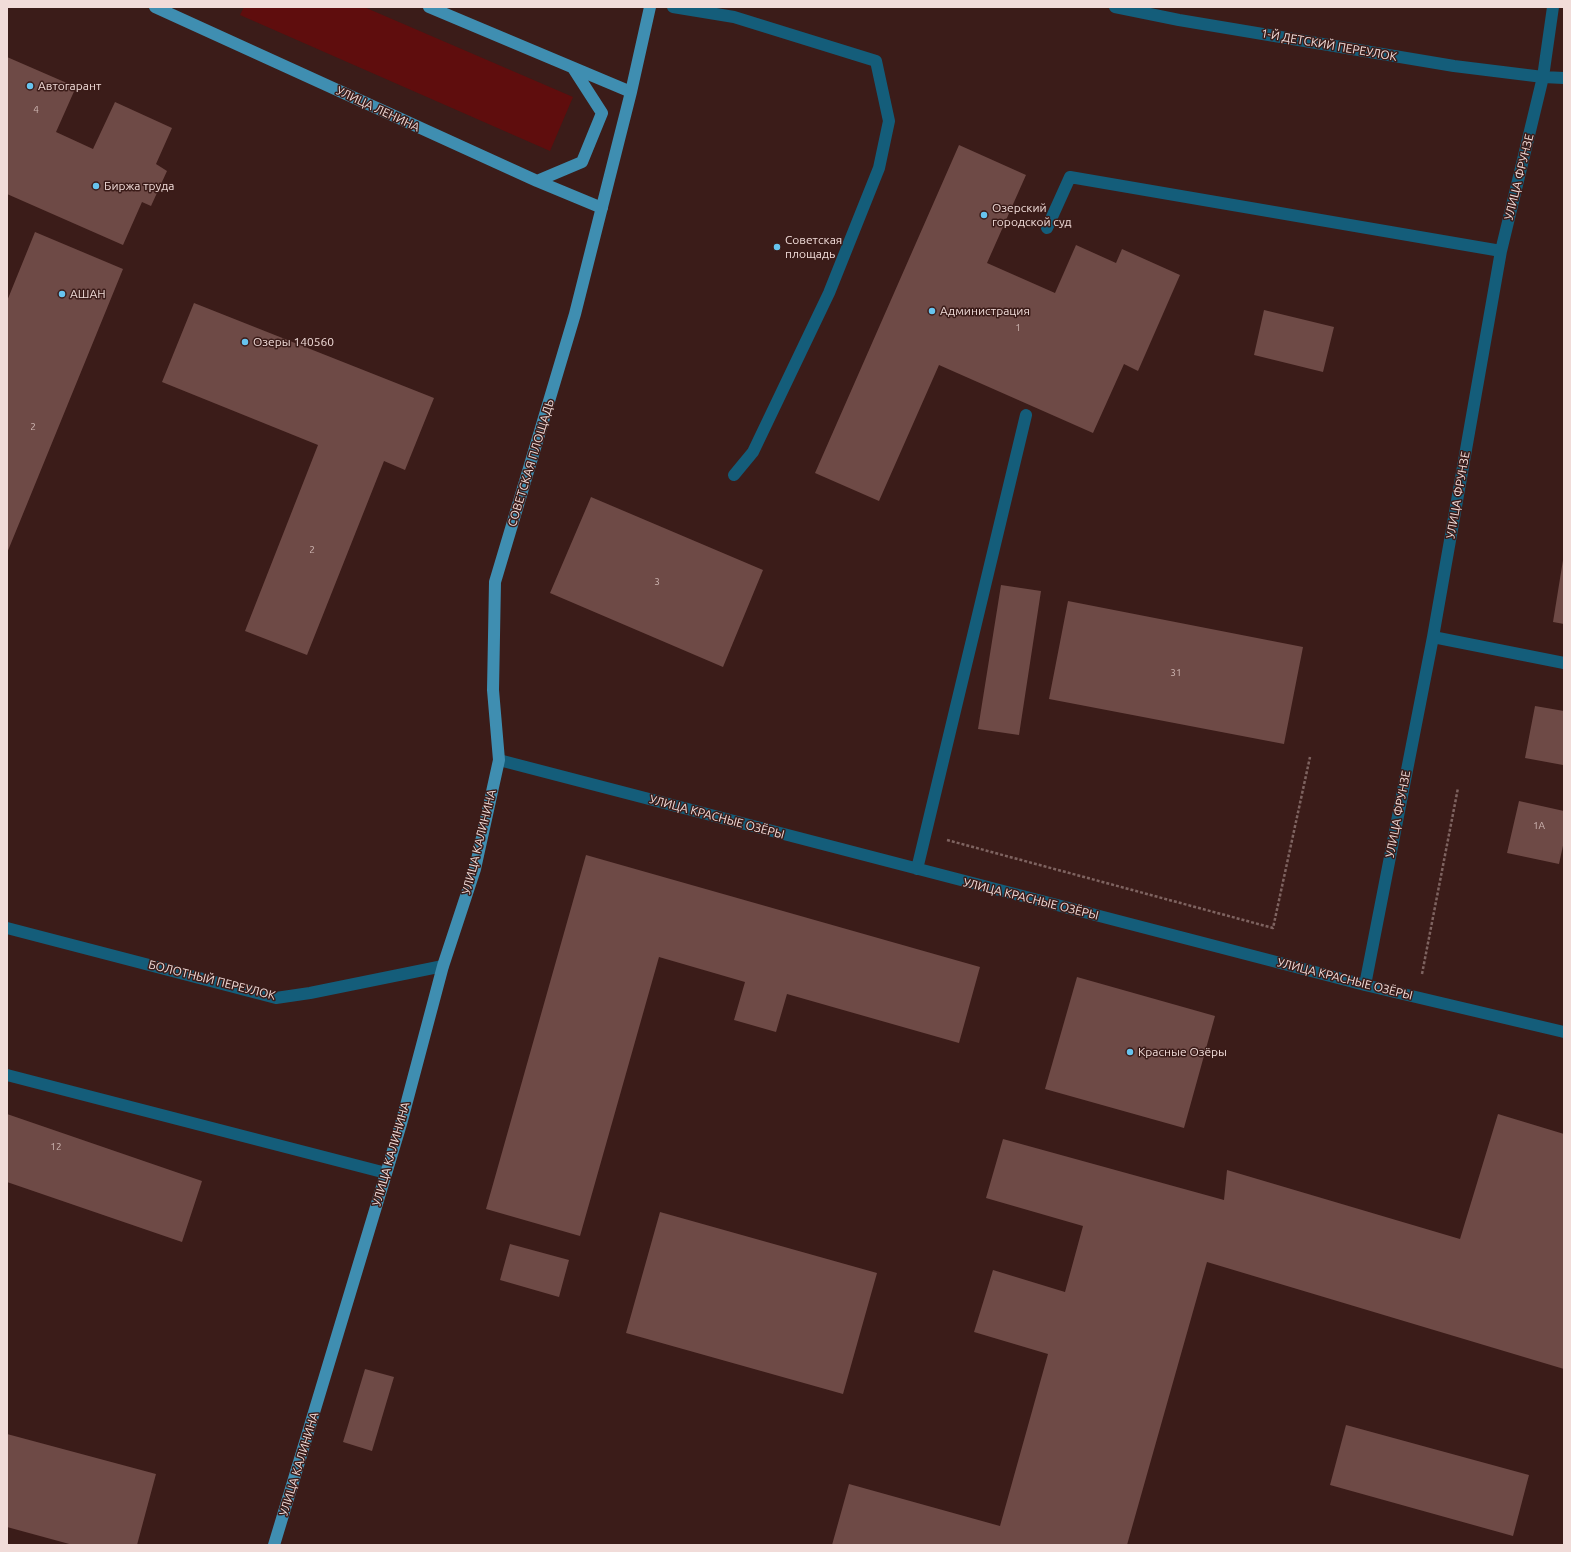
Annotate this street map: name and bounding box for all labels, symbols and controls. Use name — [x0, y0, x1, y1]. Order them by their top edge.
street label: 1-Й ДЕТСКИЙ ПЕРЕУЛОК — [1260, 26, 1398, 64]
place label: Автогарант — [38, 79, 101, 93]
marker: Автогарант — [25, 81, 35, 91]
street label: УЛИЦА ЛЕНИНА — [334, 83, 422, 135]
house number: 4 — [33, 104, 39, 116]
street label: УЛИЦА ФРУНЗЕ — [1501, 132, 1537, 222]
place label: Биржа труда — [104, 179, 174, 193]
marker: Биржа труда — [91, 181, 101, 191]
place label: Озерский городской суд — [992, 201, 1072, 229]
marker: Озерский городской суд — [979, 210, 989, 220]
place label: Советская площадь — [785, 233, 842, 261]
marker: Советская площадь — [772, 242, 782, 252]
place label: АШАН — [70, 287, 106, 301]
marker: АШАН — [57, 289, 67, 299]
place label: Администрация — [940, 304, 1030, 318]
marker: Администрация — [927, 306, 937, 316]
house number: 1 — [1015, 322, 1021, 334]
place label: Озеры 140560 — [253, 335, 334, 349]
marker: Озеры 140560 — [240, 337, 250, 347]
street label: СОВЕТСКАЯ ПЛОЩАДЬ — [505, 398, 557, 528]
house number: 2 — [30, 421, 36, 433]
street label: УЛИЦА ФРУНЗЕ — [1443, 450, 1473, 540]
house number: 2 — [309, 544, 315, 556]
house number: 3 — [654, 576, 660, 588]
house number: 31 — [1170, 667, 1182, 679]
street label: УЛИЦА ФРУНЗЕ — [1382, 769, 1414, 859]
street label: УЛИЦА КАЛИНИНА — [459, 788, 499, 896]
street label: УЛИЦА КРАСНЫЕ ОЗЁРЫ — [648, 792, 786, 842]
house number: 1А — [1533, 820, 1545, 832]
street label: УЛИЦА КРАСНЫЕ ОЗЁРЫ — [962, 875, 1100, 923]
street label: УЛИЦА КРАСНЫЕ ОЗЁРЫ — [1276, 955, 1414, 1003]
street label: БОЛОТНЫЙ ПЕРЕУЛОК — [147, 957, 277, 1003]
place label: Красные Озёры — [1138, 1045, 1227, 1059]
marker: Красные Озёры — [1125, 1047, 1135, 1057]
street label: УЛИЦА КАЛИНИНА — [369, 1100, 413, 1208]
house number: 12 — [50, 1141, 62, 1153]
street label: УЛИЦА КАЛИНИНА — [276, 1410, 322, 1518]

